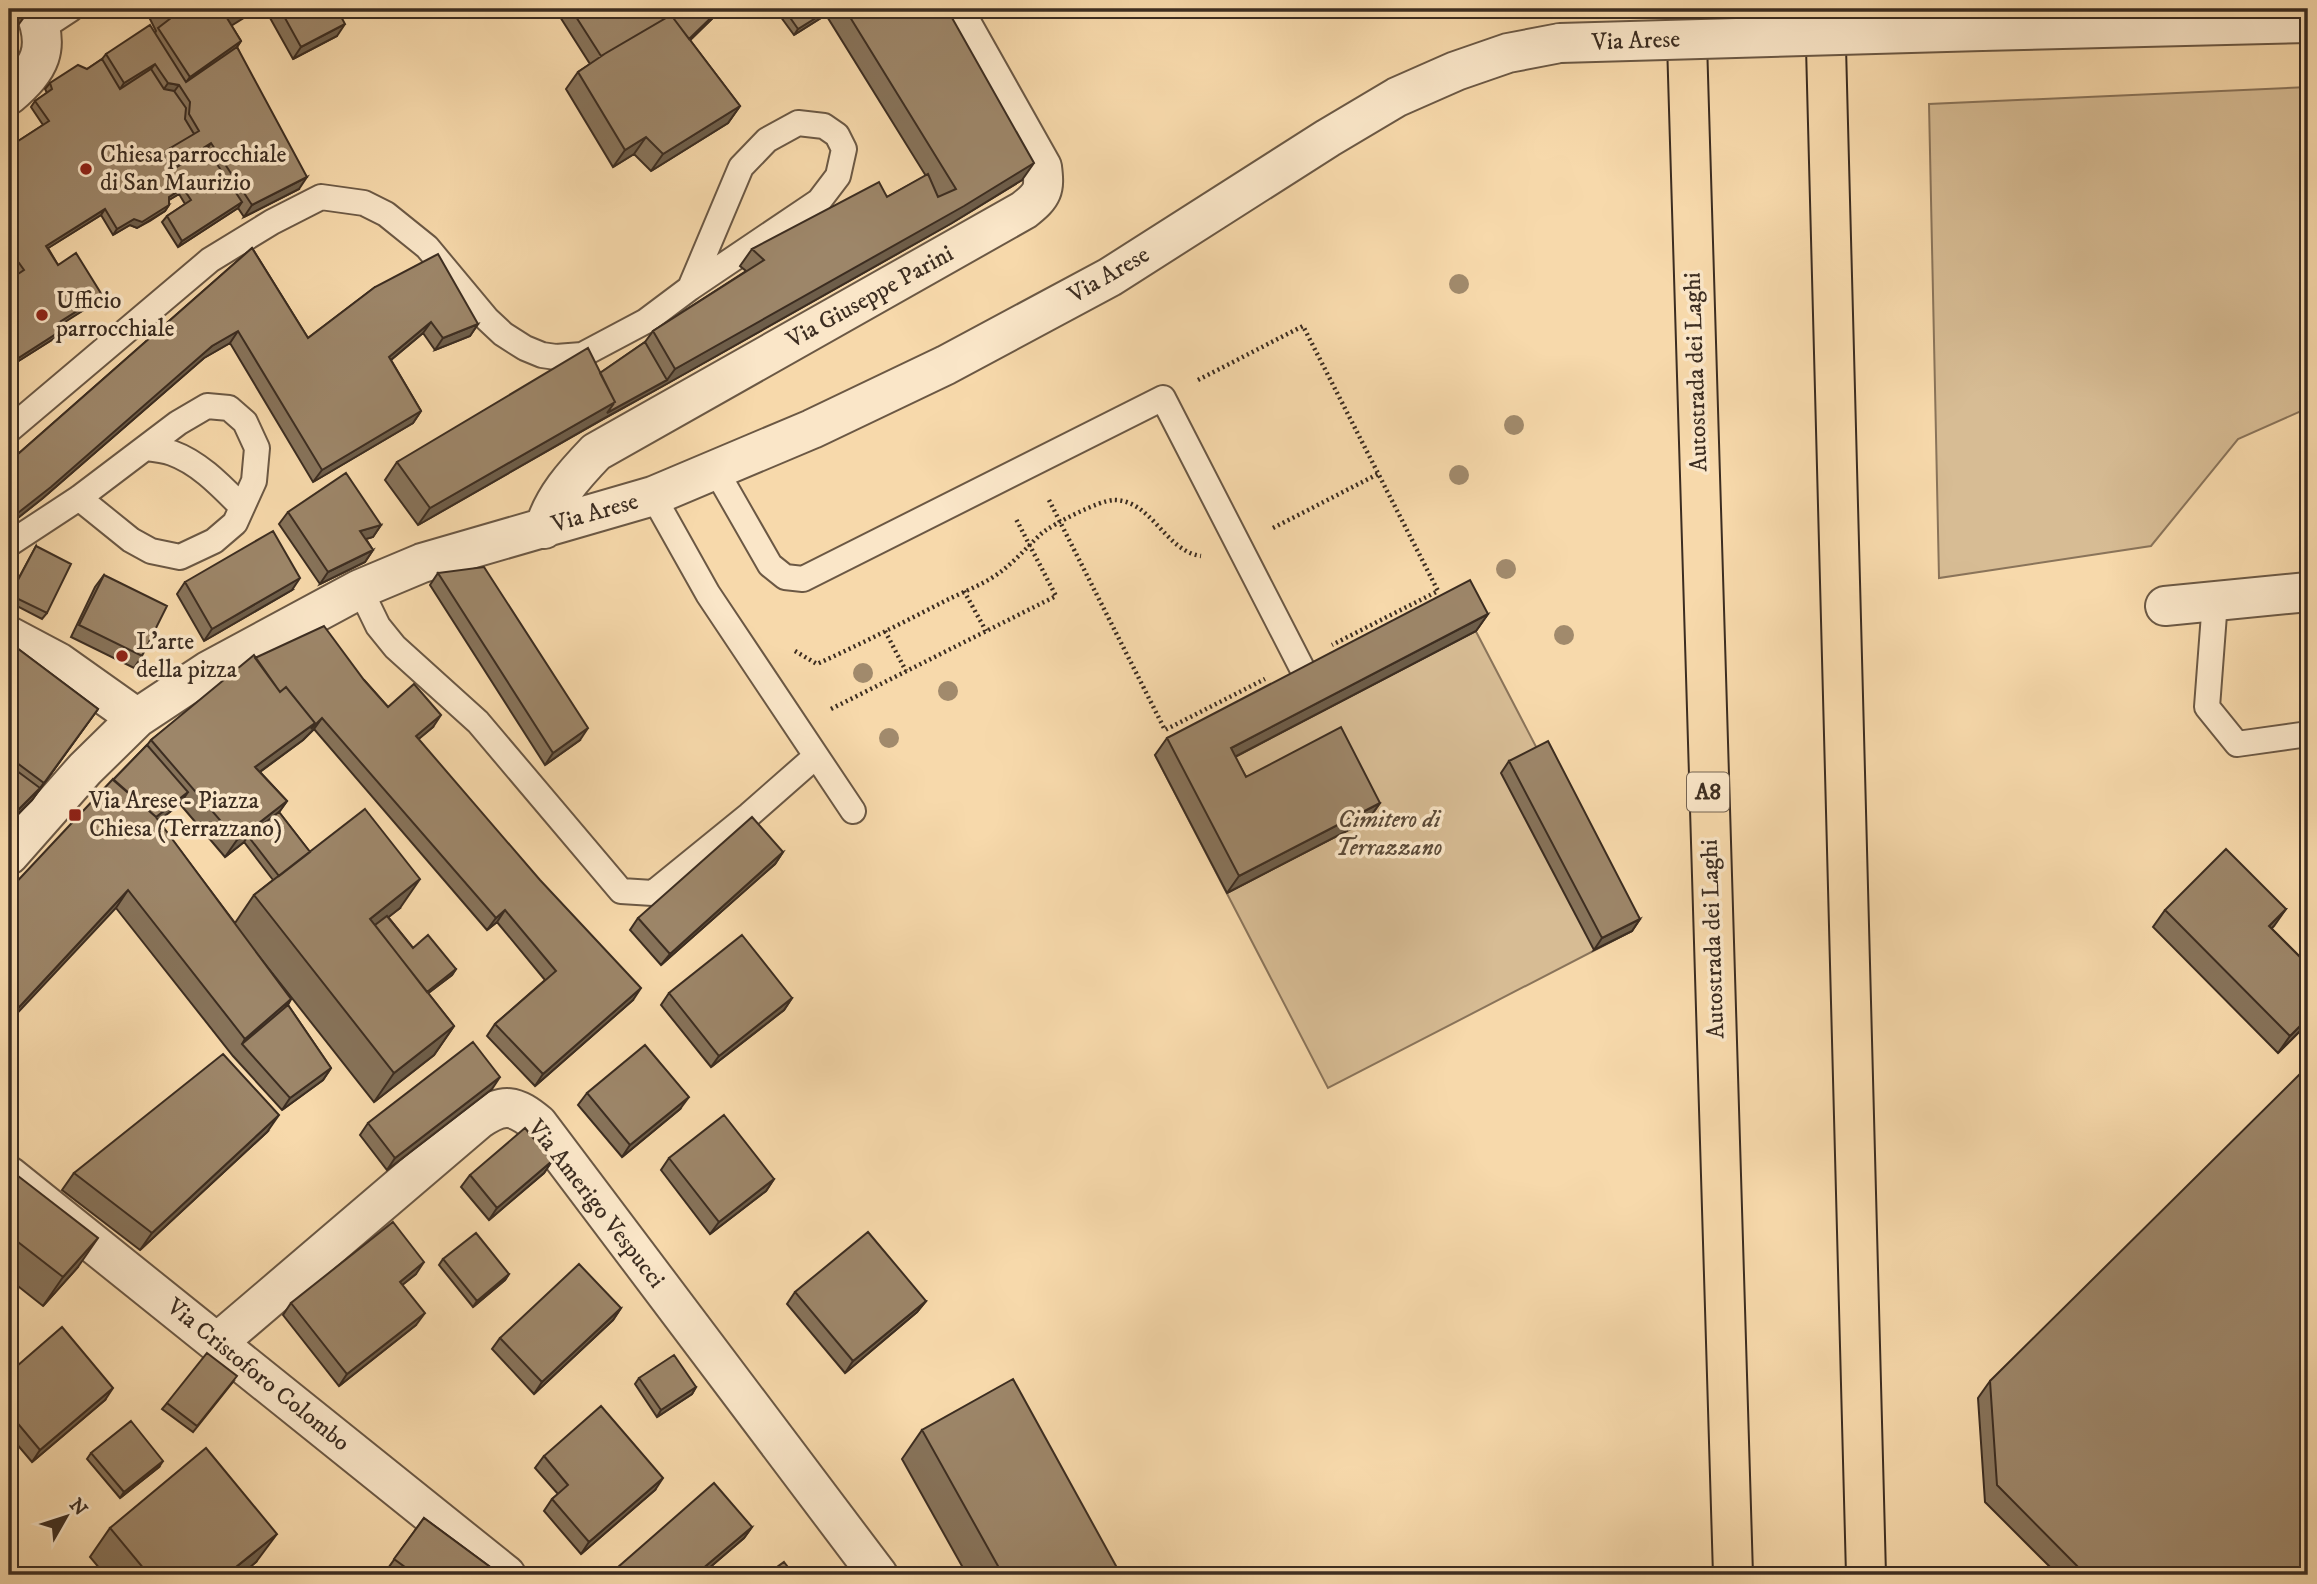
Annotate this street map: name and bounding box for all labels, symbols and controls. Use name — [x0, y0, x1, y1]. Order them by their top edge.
street label: Via Arese — [1590, 24, 1681, 58]
place label: Chiesa parrocchiale di San Maurizio — [100, 140, 287, 198]
marker: Chiesa parrocchiale di San Maurizio — [78, 161, 94, 177]
street label: Via Giuseppe Parini — [780, 239, 959, 356]
street label: Via Arese — [1062, 240, 1155, 311]
street label: Autostrada dei Laghi — [1678, 272, 1714, 472]
place label: Ufficio parrocchiale — [55, 286, 175, 344]
marker: Ufficio parrocchiale — [34, 307, 50, 323]
street label: Via Arese — [547, 486, 642, 540]
place label: L'arte della pizza — [136, 627, 238, 685]
marker: L'arte della pizza — [114, 648, 130, 664]
road number: A8 — [1687, 772, 1729, 812]
place label: Via Arese - Piazza Chiesa (Terrazzano) — [88, 786, 282, 844]
park label: Cimitero di Terrazzano — [1335, 805, 1443, 863]
marker: Via Arese - Piazza Chiesa (Terrazzano) — [67, 807, 83, 823]
street label: Autostrada dei Laghi — [1695, 839, 1731, 1039]
street label: Via Amerigo Vespucci — [520, 1113, 671, 1294]
street label: Via Cristoforo Colombo — [160, 1291, 356, 1458]
north arrow — [32, 1482, 102, 1552]
text: N — [64, 1494, 92, 1521]

